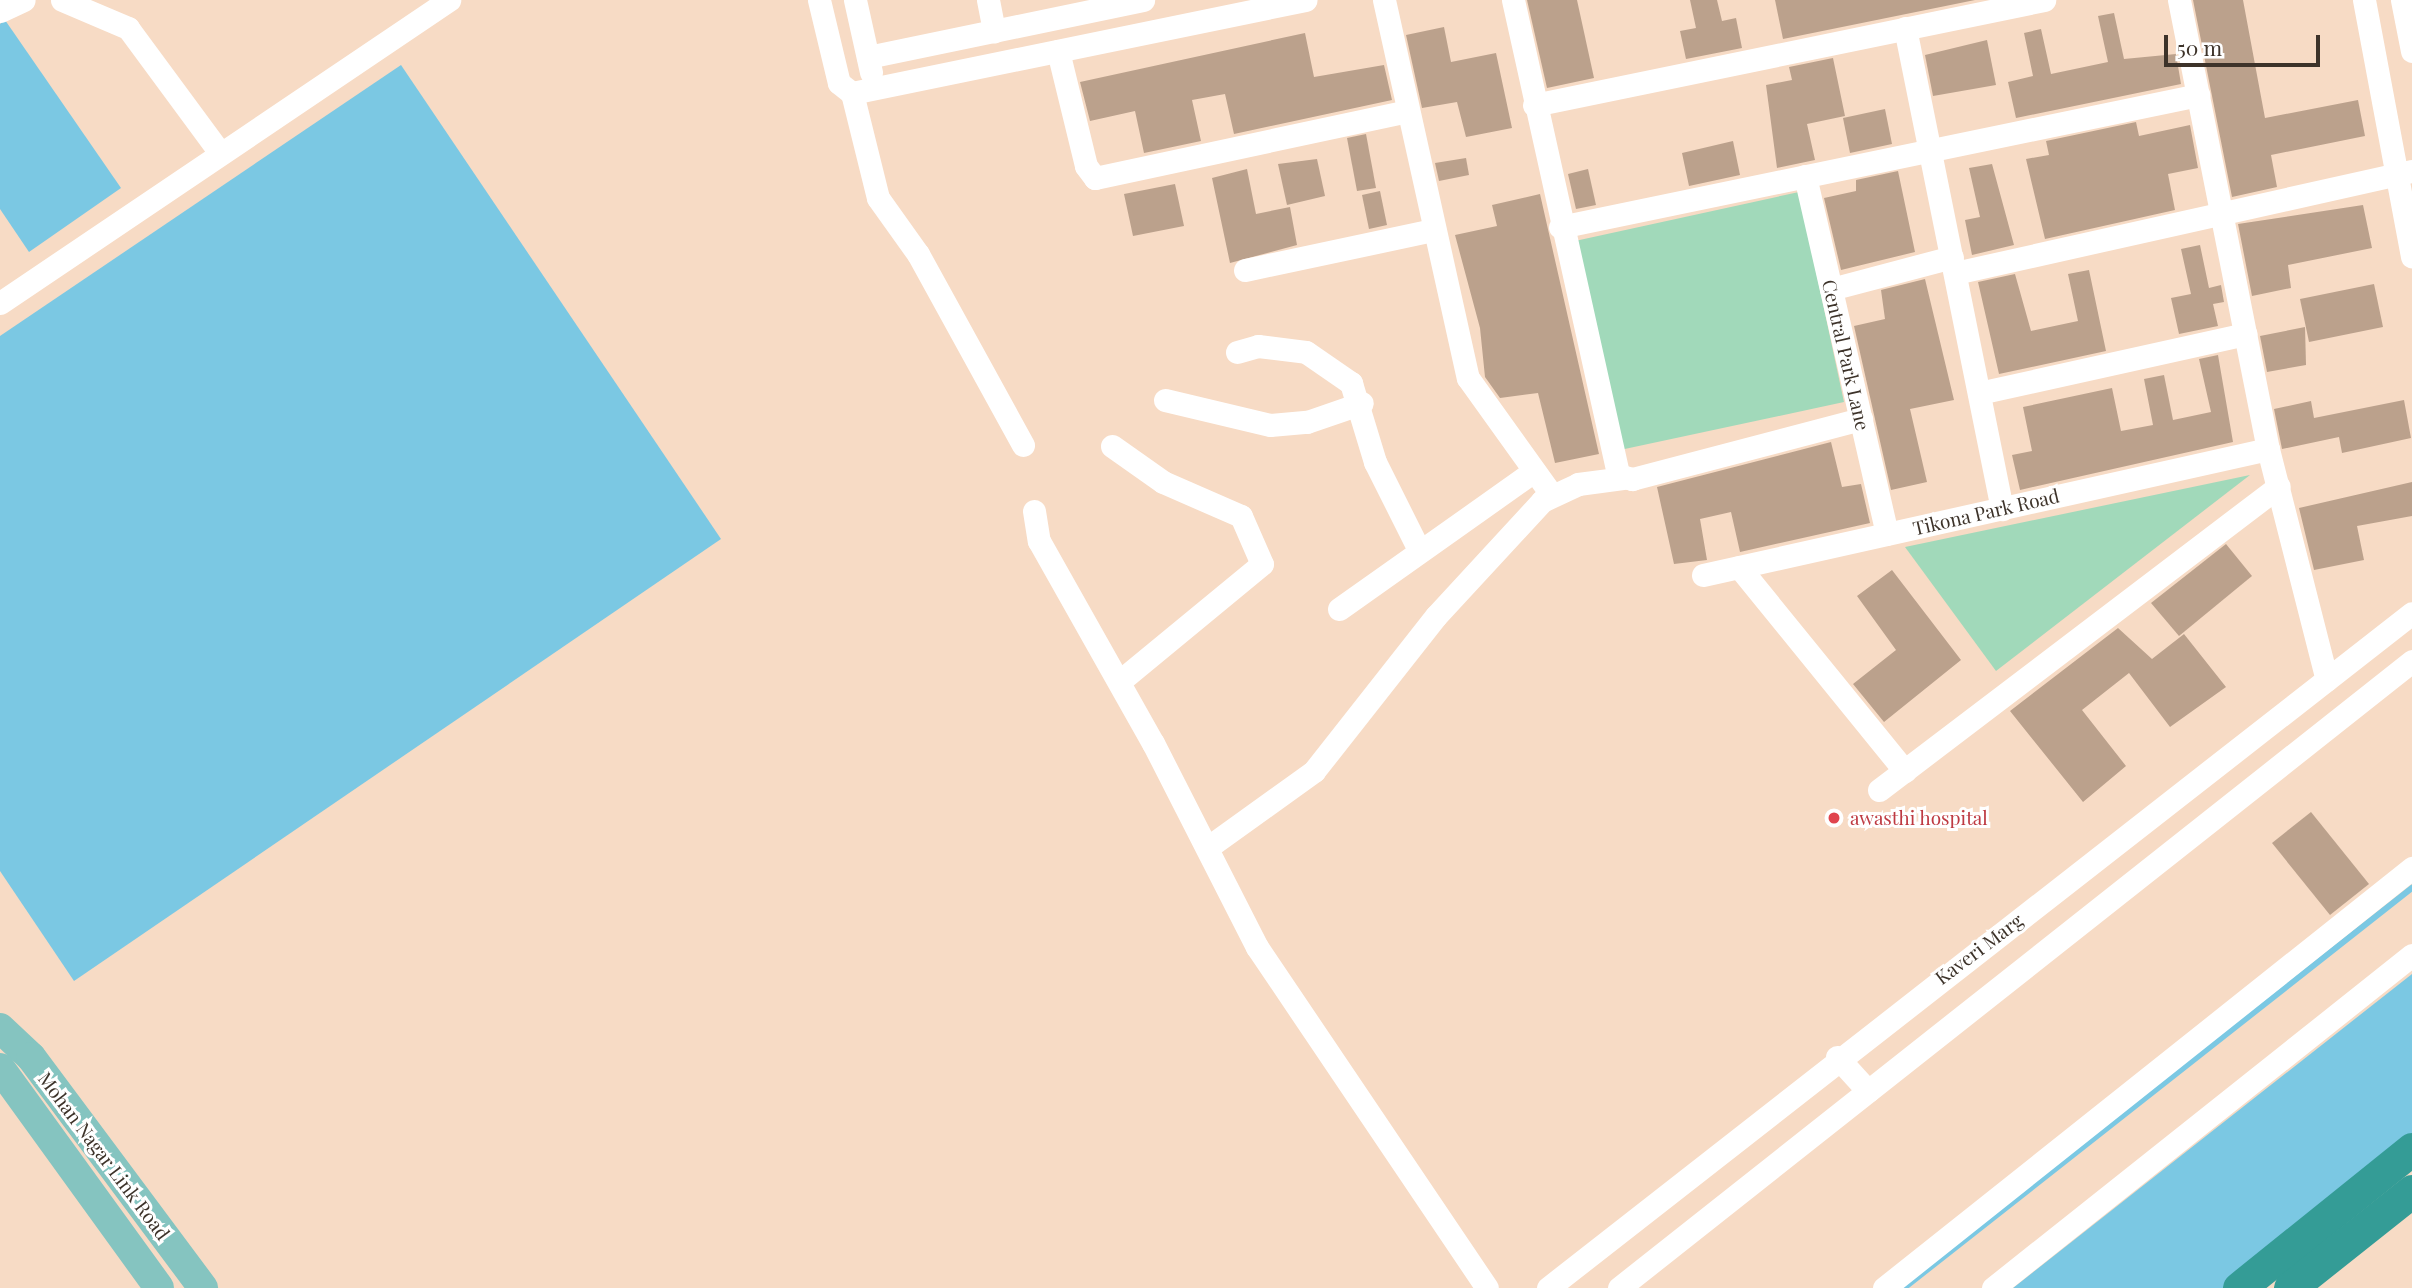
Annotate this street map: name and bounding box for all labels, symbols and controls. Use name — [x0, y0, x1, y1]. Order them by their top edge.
scale bar — [2167, 21, 2323, 65]
text: 50 m — [2177, 33, 2222, 61]
street label: Central Park Lane — [1818, 277, 1874, 433]
street label: Tikona Park Road — [1910, 484, 2062, 540]
place label: awasthi hospital — [1850, 807, 1988, 829]
marker: awasthi hospital — [1824, 808, 1844, 828]
street label: Kaveri Marg — [1931, 909, 2027, 989]
street label: Mohan Nagar Link Road — [33, 1067, 175, 1245]

